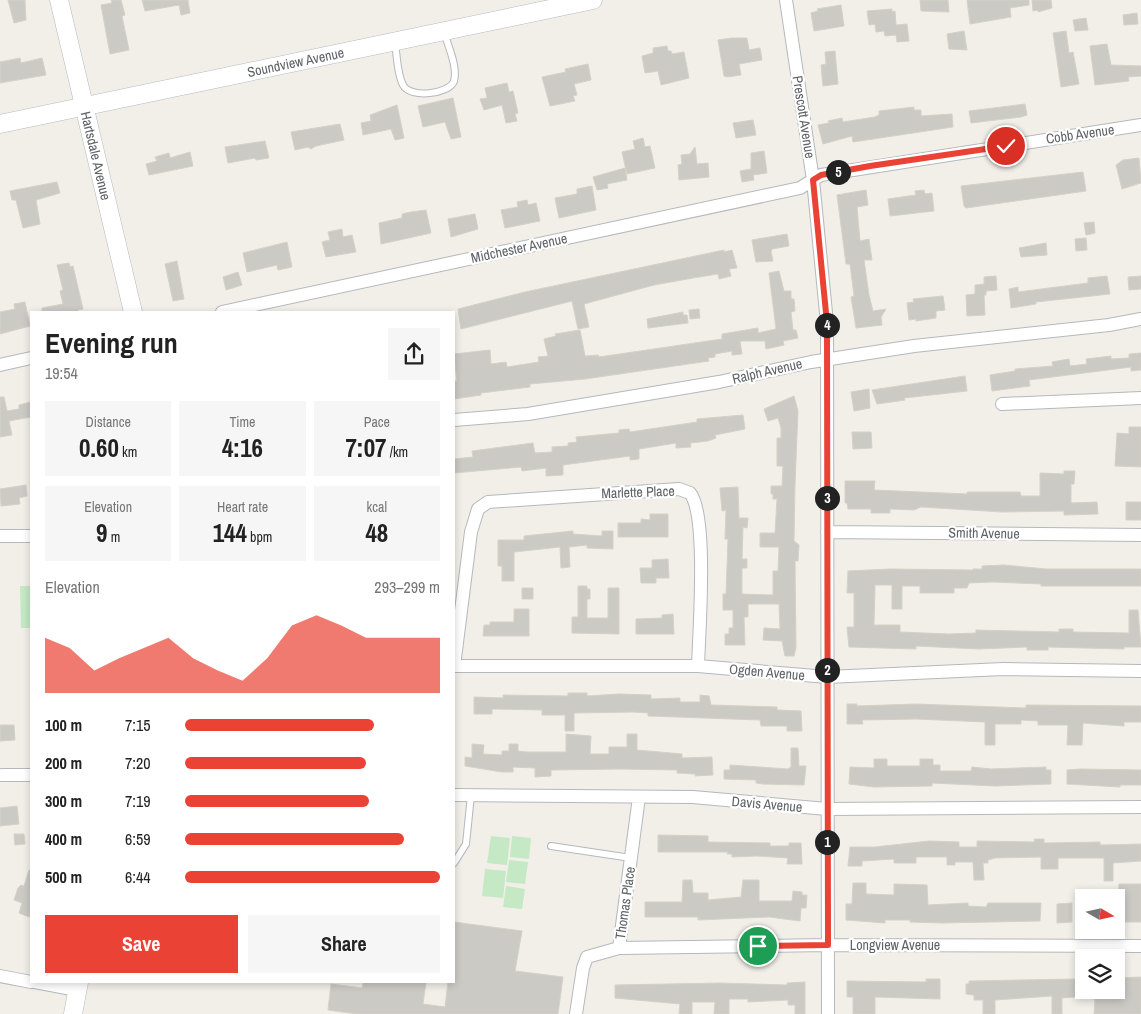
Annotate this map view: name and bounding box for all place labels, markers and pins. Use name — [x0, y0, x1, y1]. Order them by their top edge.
pin — [985, 125, 1027, 167]
pin: 5 — [826, 160, 850, 184]
pin: 4 — [814, 312, 840, 338]
pin: 3 — [814, 486, 840, 510]
pin: 2 — [814, 658, 840, 682]
pin: 1 — [814, 830, 840, 854]
pin — [737, 925, 779, 967]

